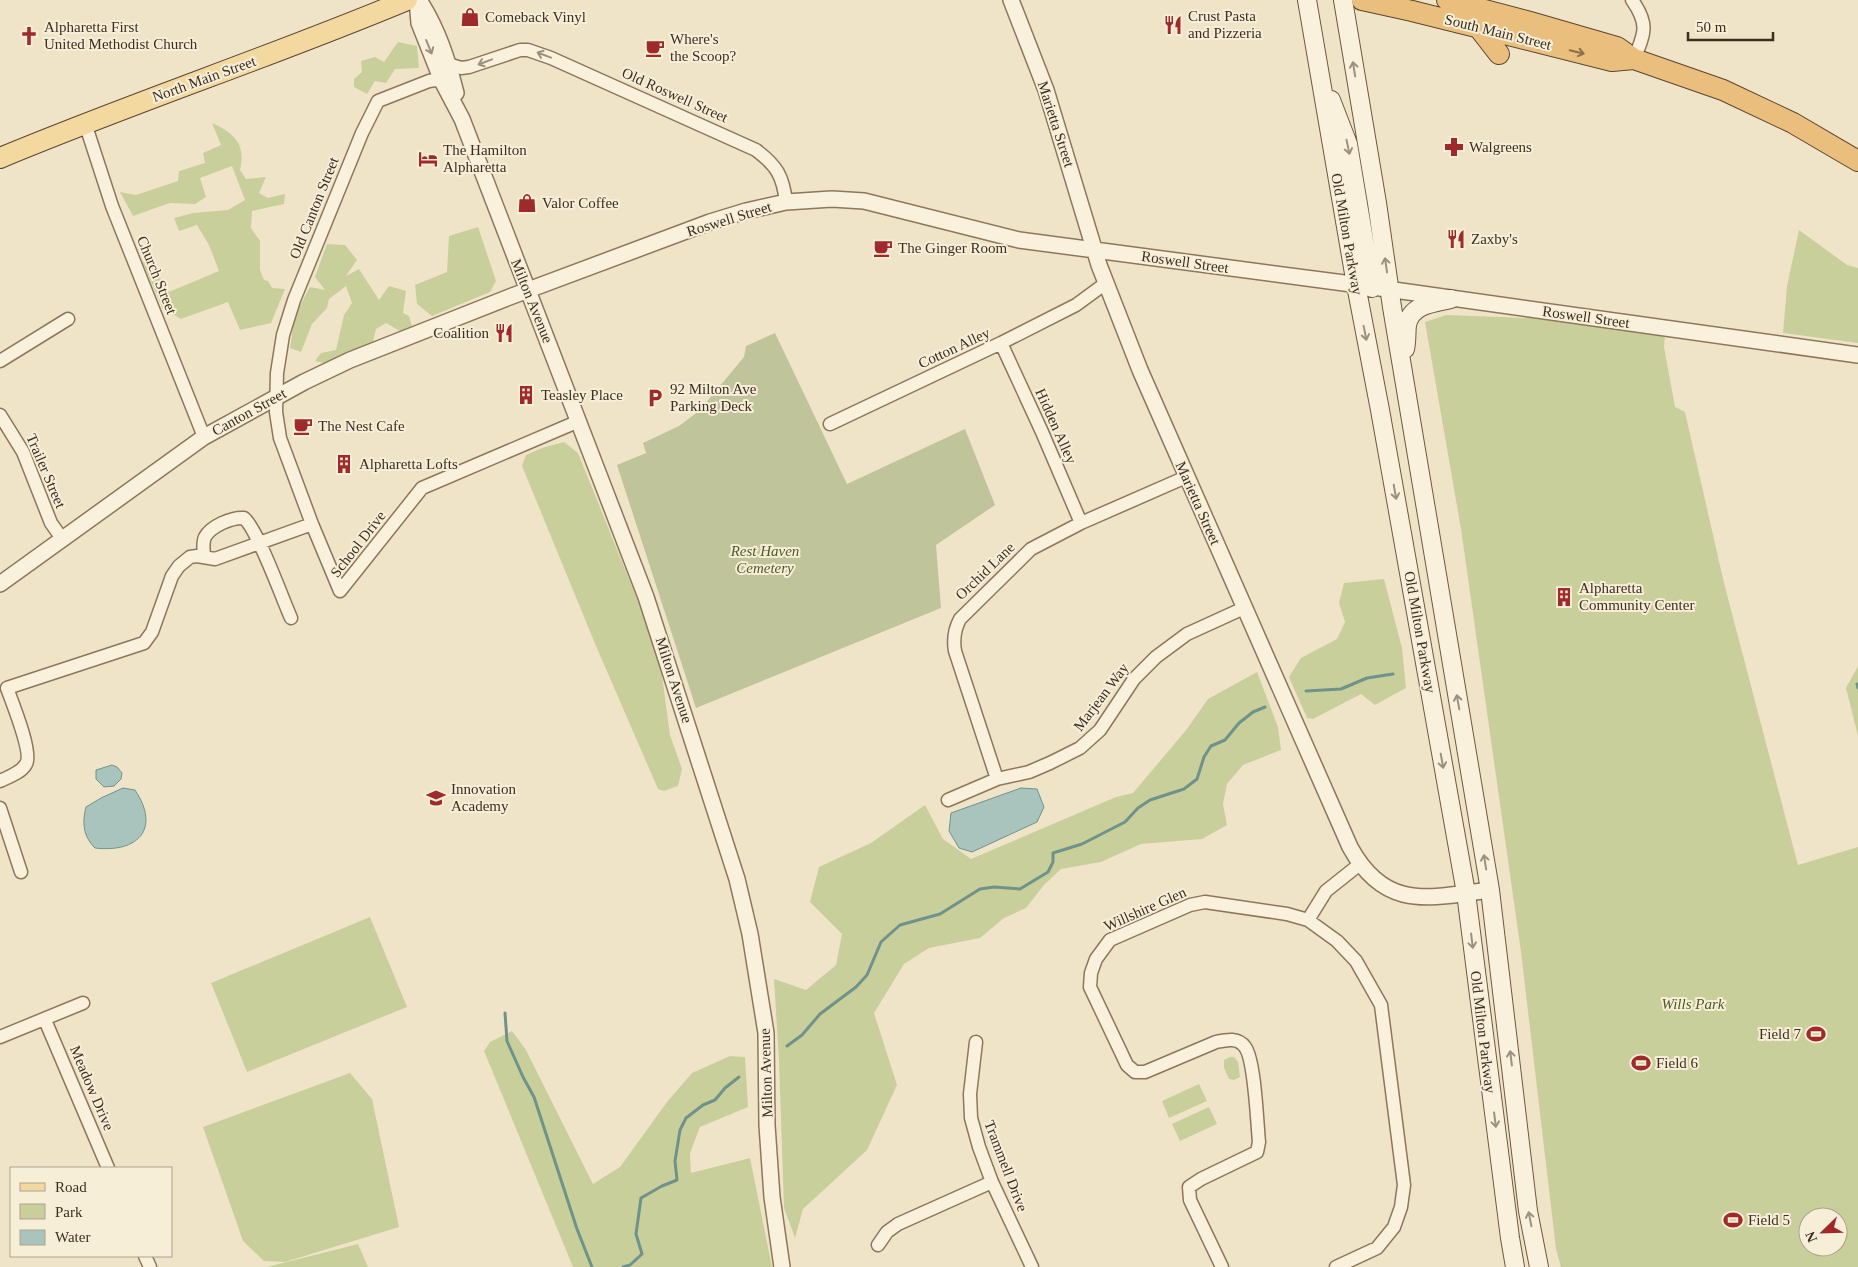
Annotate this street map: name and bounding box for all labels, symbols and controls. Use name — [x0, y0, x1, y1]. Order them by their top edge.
shop icon: Comeback Vinyl — [459, 6, 481, 28]
place label: Crust Pasta and Pizzeria — [1188, 8, 1262, 41]
place label: Comeback Vinyl — [485, 9, 586, 25]
scale bar — [1688, 10, 1773, 42]
street label: South Main Street — [1443, 11, 1554, 53]
restaurant icon: Crust Pasta and Pizzeria — [1162, 14, 1184, 36]
place label: Alpharetta First United Methodist Church — [44, 19, 198, 52]
text: 50 m — [1696, 19, 1727, 35]
church icon: Alpharetta First United Methodist Church — [18, 25, 40, 47]
place label: Where's the Scoop? — [670, 31, 737, 64]
cafe icon: Where's the Scoop? — [644, 37, 666, 59]
one-way arrow — [424, 39, 434, 54]
one-way arrow — [1568, 48, 1584, 57]
one-way arrow — [537, 50, 552, 59]
street label: North Main Street — [150, 53, 259, 105]
one-way arrow — [477, 58, 493, 67]
one-way arrow — [1349, 61, 1359, 77]
street label: Old Roswell Street — [620, 64, 731, 126]
street label: Marietta Street — [1035, 79, 1078, 170]
pharmacy icon: Walgreens — [1443, 136, 1465, 158]
one-way arrow — [1344, 139, 1353, 155]
place label: Walgreens — [1469, 139, 1532, 155]
place label: The Hamilton Alpharetta — [443, 142, 527, 175]
hotel icon: The Hamilton Alpharetta — [417, 148, 439, 170]
street label: Old Canton Street — [286, 154, 342, 261]
street label: Old Milton Parkway — [1328, 172, 1366, 297]
shop icon: Valor Coffee — [516, 192, 538, 214]
place label: Valor Coffee — [542, 195, 619, 211]
street label: Roswell Street — [685, 198, 774, 240]
restaurant icon: Zaxby's — [1445, 228, 1467, 250]
place label: Zaxby's — [1471, 231, 1518, 247]
street label: Church Street — [134, 234, 180, 317]
cafe icon: The Ginger Room — [872, 237, 894, 259]
place label: The Ginger Room — [898, 240, 1007, 256]
street label: Roswell Street — [1140, 248, 1230, 276]
street label: Milton Avenue — [508, 257, 556, 346]
one-way arrow — [1381, 257, 1391, 273]
street label: Roswell Street — [1541, 303, 1631, 331]
restaurant icon: Coalition — [493, 322, 515, 344]
street label: Cotton Alley — [916, 324, 993, 372]
one-way arrow — [1361, 324, 1370, 340]
place label: Coalition — [433, 325, 489, 341]
place label: 92 Milton Ave Parking Deck — [670, 381, 757, 414]
building icon: Teasley Place — [515, 384, 537, 406]
street label: Canton Street — [209, 385, 289, 439]
street label: Hidden Alley — [1032, 386, 1080, 466]
place label: Teasley Place — [541, 387, 623, 403]
parking icon: 92 Milton Ave Parking Deck — [644, 387, 666, 409]
cafe icon: The Nest Cafe — [292, 415, 314, 437]
place label: The Nest Cafe — [318, 418, 405, 434]
street label: Trailer Street — [23, 432, 69, 511]
building icon: Alpharetta Lofts — [333, 453, 355, 475]
place label: Alpharetta Lofts — [359, 456, 458, 472]
street label: Marietta Street — [1172, 459, 1224, 548]
one-way arrow — [1390, 484, 1400, 500]
street label: School Drive — [327, 507, 389, 580]
street label: Orchid Lane — [952, 539, 1018, 603]
park label: Rest Haven Cemetery — [730, 543, 799, 576]
street label: Old Milton Parkway — [1401, 570, 1439, 695]
place label: Alpharetta Community Center — [1579, 580, 1694, 613]
building icon: Alpharetta Community Center — [1553, 586, 1575, 608]
street label: Milton Avenue — [653, 635, 696, 725]
street label: Marjean Way — [1070, 660, 1132, 734]
one-way arrow — [1453, 694, 1463, 710]
one-way arrow — [1438, 753, 1448, 769]
place label: Innovation Academy — [451, 781, 516, 814]
school or university icon: Innovation Academy — [425, 787, 447, 809]
one-way arrow — [1480, 854, 1490, 870]
street label: Willshire Glen — [1101, 884, 1189, 934]
one-way arrow — [1467, 933, 1477, 949]
street label: Old Milton Parkway — [1468, 970, 1499, 1095]
park label: Wills Park — [1662, 996, 1725, 1012]
sports icon: Field 7 — [1805, 1023, 1827, 1045]
place label: Field 7 — [1759, 1026, 1801, 1042]
street label: Milton Avenue — [756, 1028, 776, 1118]
street label: Meadow Drive — [67, 1043, 117, 1133]
one-way arrow — [1506, 1050, 1516, 1066]
sports icon: Field 6 — [1630, 1052, 1652, 1074]
place label: Field 6 — [1656, 1055, 1699, 1071]
one-way arrow — [1490, 1112, 1500, 1128]
street label: Trammell Drive — [981, 1118, 1031, 1214]
legend — [10, 1167, 172, 1257]
text: Road — [55, 1179, 87, 1195]
text: Park — [55, 1204, 83, 1220]
north arrow — [1798, 1207, 1848, 1257]
sports icon: Field 5 — [1722, 1209, 1744, 1231]
one-way arrow — [1525, 1212, 1534, 1228]
place label: Field 5 — [1748, 1212, 1790, 1228]
text: Water — [55, 1229, 90, 1245]
text: N — [1803, 1229, 1820, 1244]

